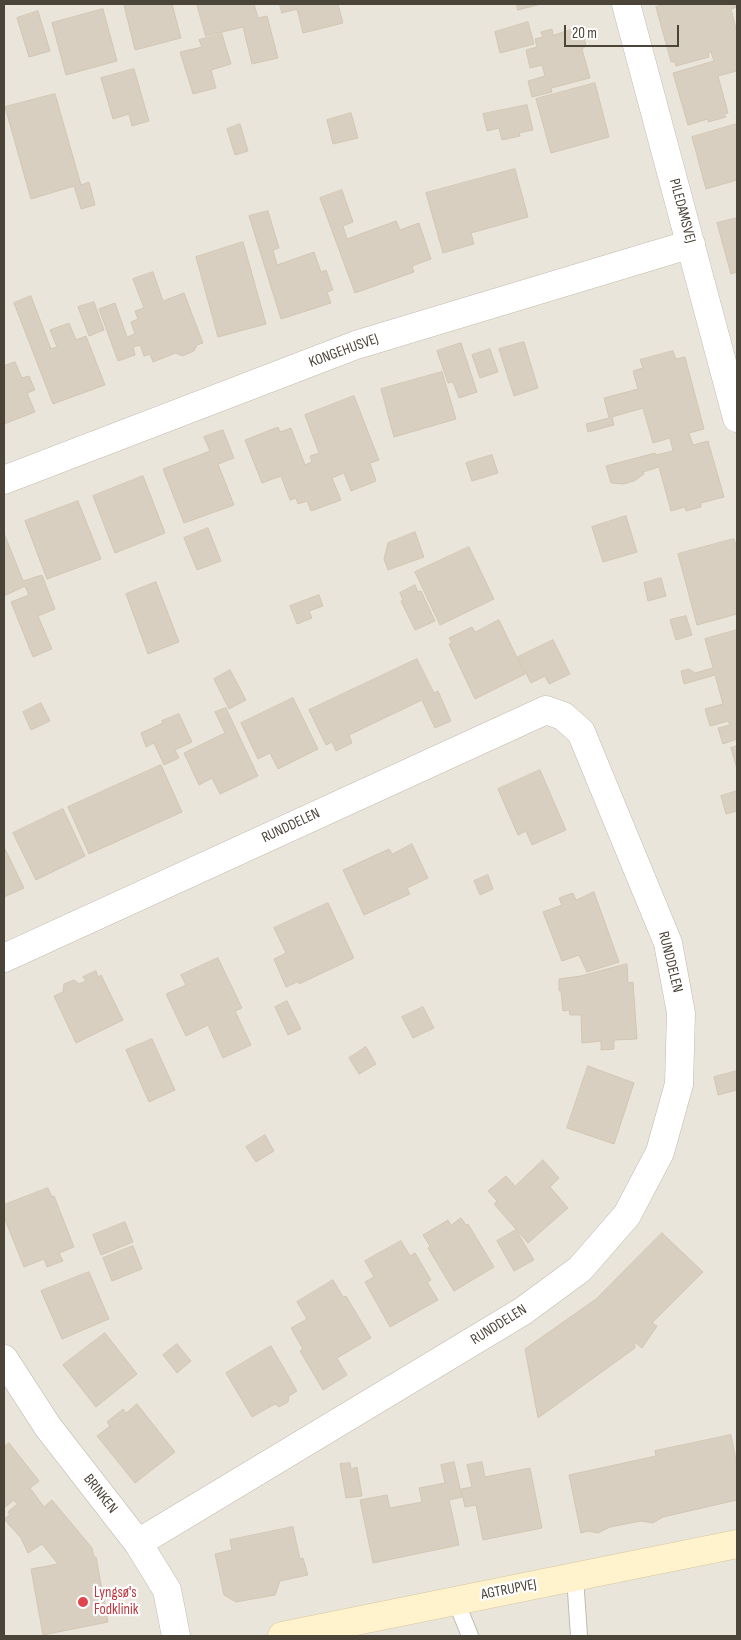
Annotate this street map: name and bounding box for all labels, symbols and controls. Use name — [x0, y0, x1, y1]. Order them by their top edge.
scale bar — [566, 15, 681, 47]
text: 20 m — [572, 24, 597, 43]
street label: PILEDAMSVEJ — [665, 177, 699, 245]
street label: KONGEHUSVEJ — [307, 330, 381, 372]
street label: RUNDDELEN — [259, 805, 323, 847]
street label: RUNDDELEN — [654, 930, 686, 994]
street label: RUNDDELEN — [468, 1301, 530, 1349]
street label: BRINKEN — [79, 1471, 121, 1517]
street label: AGTRUPVEJ — [480, 1576, 538, 1604]
place label: Lyngsø's Fodklinik — [94, 1584, 139, 1619]
marker: Lyngsø's Fodklinik — [76, 1595, 90, 1609]

